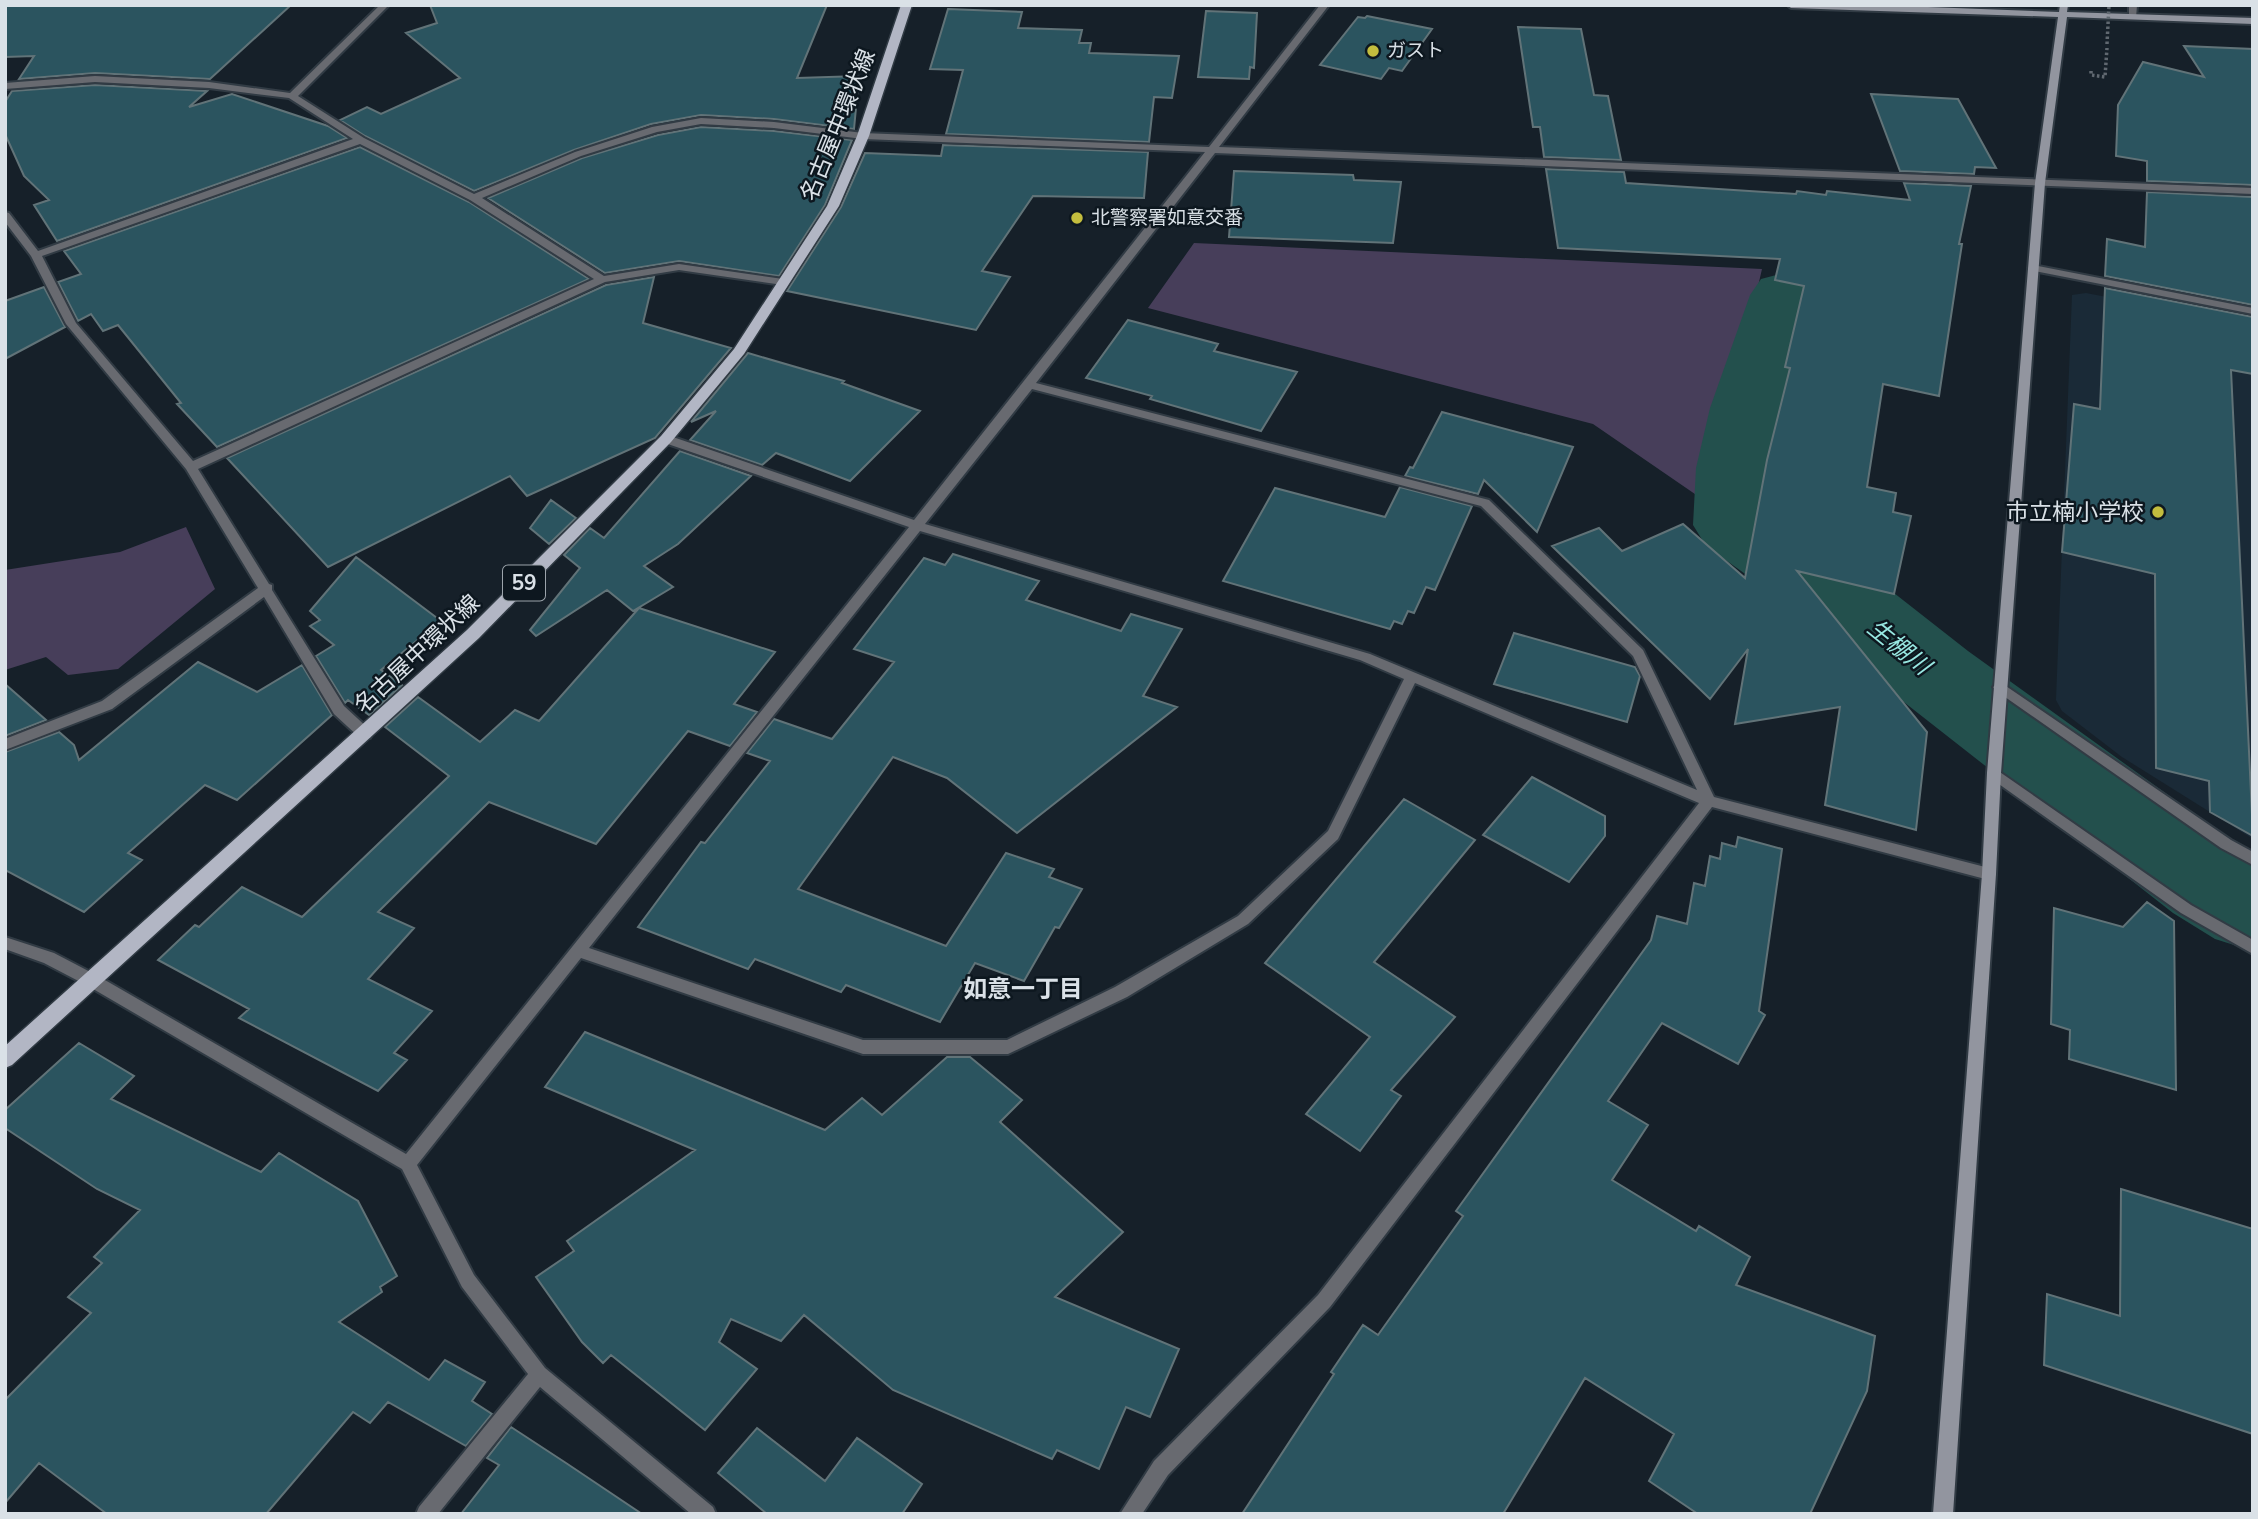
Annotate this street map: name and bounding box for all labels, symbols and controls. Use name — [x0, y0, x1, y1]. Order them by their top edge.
place label: ガスト — [1387, 38, 1444, 64]
marker: ガスト — [1365, 43, 1381, 59]
street label: 名古屋中環状線 — [793, 45, 883, 205]
place label: 北警察署如意交番 — [1091, 205, 1243, 231]
marker: 北警察署如意交番 — [1069, 210, 1085, 226]
place label: 市立楠小学校 — [2006, 497, 2144, 528]
marker: 市立楠小学校 — [2150, 504, 2166, 520]
road number: 59 — [503, 566, 545, 600]
street label: 名古屋中環状線 — [348, 588, 486, 720]
water label: 生棚川 — [1861, 612, 1939, 684]
district label: 如意一丁目 — [963, 973, 1083, 1005]

